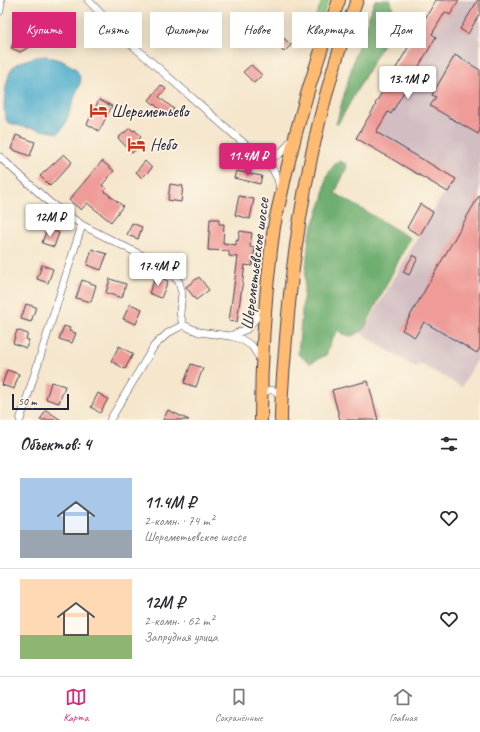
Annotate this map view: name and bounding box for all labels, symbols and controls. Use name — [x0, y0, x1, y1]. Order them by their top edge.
chip: Купить — [12, 12, 76, 48]
chip: Снять — [84, 12, 142, 48]
chip: Фильтры — [150, 12, 222, 48]
chip: Новое — [230, 12, 284, 48]
chip: Квартира — [292, 12, 368, 48]
chip: Дом — [376, 12, 426, 48]
pin: 13.1M ₽ — [371, 66, 445, 100]
text: 13.1M ₽ — [388, 71, 428, 87]
hotel icon: Шереметьево — [88, 101, 108, 121]
place label: Шереметьево — [111, 101, 191, 122]
hotel icon: Небо — [127, 134, 147, 154]
place label: Небо — [150, 134, 178, 155]
pin: 11.4M ₽ — [211, 143, 285, 177]
text: 11.4M ₽ — [228, 148, 268, 164]
street label: Шереметьевское шоссе — [236, 195, 274, 331]
pin: 12M ₽ — [22, 204, 78, 238]
text: 12M ₽ — [34, 209, 66, 225]
pin: 17.4M ₽ — [121, 253, 195, 287]
text: 17.4M ₽ — [138, 258, 178, 274]
scale bar — [12, 392, 69, 411]
text: 50 m — [18, 394, 37, 408]
icon: filters — [438, 433, 460, 455]
text: Объектов: 4 — [20, 434, 91, 455]
text: 11.4M ₽ — [144, 492, 196, 513]
icon: home — [52, 494, 100, 542]
icon: heart — [438, 507, 460, 529]
text: 2-комн. · 74 m² — [144, 513, 214, 529]
text: Шереметьевское шоссе — [144, 529, 246, 545]
text: 12M ₽ — [144, 592, 185, 613]
icon: home — [52, 595, 100, 643]
icon: heart — [438, 608, 460, 630]
text: 2-комн. · 62 m² — [144, 613, 214, 629]
text: Запрудная улица — [144, 629, 218, 645]
tab: Карта — [63, 686, 88, 724]
tab: Сохранённые — [215, 686, 263, 724]
tab: Главная — [389, 686, 417, 724]

